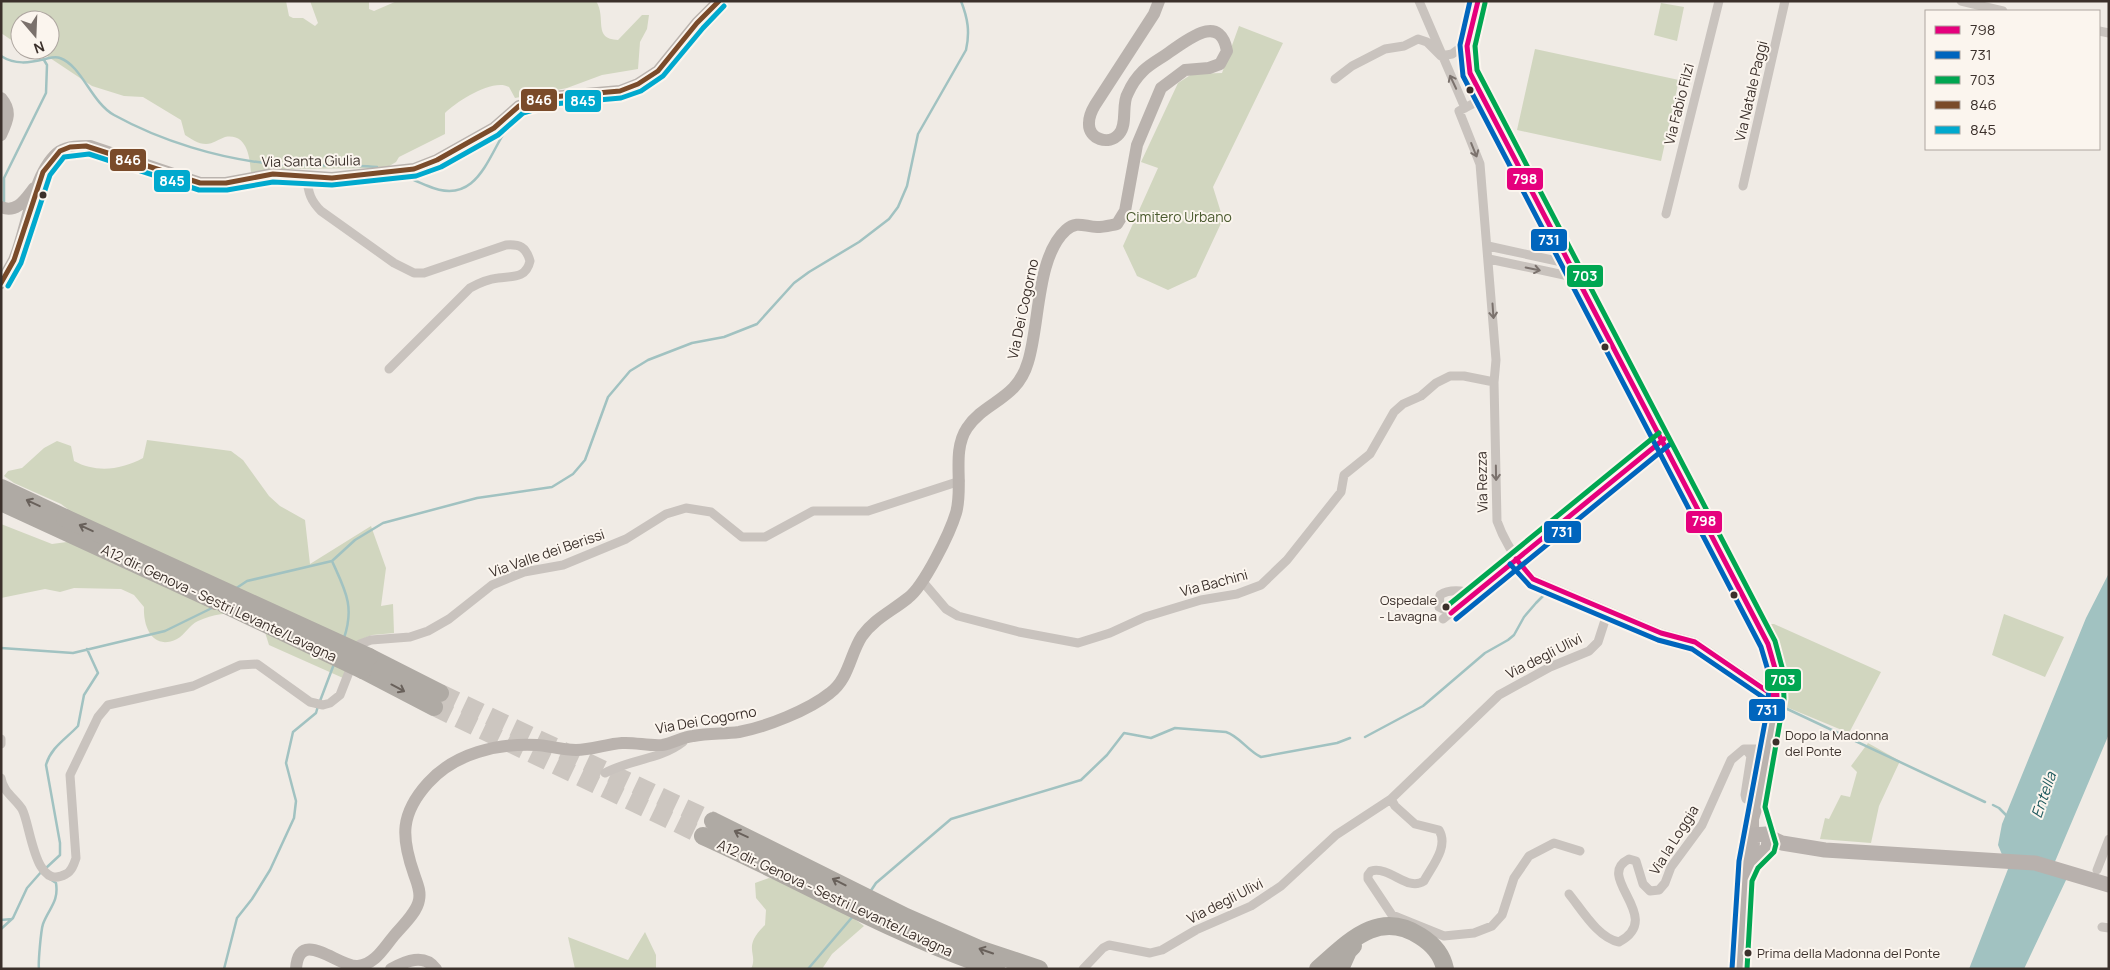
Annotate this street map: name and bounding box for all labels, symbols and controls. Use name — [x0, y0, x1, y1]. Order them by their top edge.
north arrow — [10, 10, 60, 60]
legend — [1925, 10, 2100, 150]
text: 798 — [1970, 19, 1996, 40]
text: N — [32, 37, 47, 58]
street label: Via Natale Paggi — [1730, 39, 1771, 143]
text: 731 — [1970, 44, 1992, 65]
street label: Via Fabio Filzi — [1659, 61, 1698, 147]
text: 703 — [1970, 69, 1995, 90]
one-way arrow — [1448, 75, 1457, 90]
unlabelled marker — [1465, 85, 1475, 95]
line badge: 846 — [520, 88, 558, 112]
line badge: 845 — [564, 89, 602, 113]
text: 846 — [526, 90, 552, 109]
text: 845 — [570, 91, 596, 110]
text: 846 — [1970, 94, 1997, 115]
text: 845 — [1970, 119, 1996, 140]
one-way arrow — [1470, 142, 1480, 157]
line badge: 846 — [109, 148, 147, 172]
text: 846 — [115, 150, 141, 169]
street label: Via Santa Giulia — [261, 150, 361, 171]
line badge: 798 — [1506, 167, 1544, 191]
line badge: 845 — [153, 169, 191, 193]
text: 798 — [1513, 169, 1537, 188]
text: 845 — [159, 171, 185, 190]
unlabelled marker — [38, 190, 48, 200]
park label: Cimitero Urbano — [1126, 207, 1232, 226]
line badge: 731 — [1530, 228, 1568, 252]
text: 731 — [1538, 230, 1560, 249]
street label: Via Dei Cogorno — [1003, 257, 1042, 361]
one-way arrow — [1525, 264, 1541, 274]
line badge: 703 — [1566, 264, 1604, 288]
text: 703 — [1573, 266, 1597, 285]
one-way arrow — [1488, 303, 1497, 319]
unlabelled marker — [1600, 342, 1610, 352]
street label: Via Rezza — [1471, 451, 1492, 513]
one-way arrow — [1491, 464, 1501, 481]
one-way arrow — [26, 498, 41, 507]
line badge: 798 — [1685, 510, 1723, 534]
text: 798 — [1692, 511, 1716, 530]
line badge: 731 — [1543, 520, 1582, 544]
one-way arrow — [79, 522, 94, 532]
text: 731 — [1551, 522, 1573, 541]
street label: Via Valle dei Berissi — [487, 524, 607, 581]
street label: A12 dir. Genova - Sestri Levante/Lavagna — [98, 539, 340, 666]
street label: Via Bachini — [1178, 564, 1250, 601]
unlabelled marker — [1729, 590, 1739, 600]
place label: Ospedale - Lavagna — [1379, 591, 1437, 625]
marker: Ospedale - Lavagna — [1441, 602, 1451, 612]
street label: Via degli Ulivi — [1503, 628, 1585, 683]
line badge: 703 — [1764, 668, 1802, 692]
text: 703 — [1771, 670, 1795, 689]
one-way arrow — [391, 684, 405, 694]
line badge: 731 — [1748, 698, 1786, 722]
text: 731 — [1756, 700, 1778, 719]
street label: Via Dei Cogorno — [654, 701, 758, 738]
place label: Dopo la Madonna del Ponte — [1785, 726, 1888, 760]
marker: Dopo la Madonna del Ponte — [1771, 737, 1781, 747]
water label: Entella — [2026, 768, 2061, 821]
street label: Via la Loggia — [1645, 801, 1703, 878]
one-way arrow — [733, 829, 748, 839]
street label: A12 dir. Genova - Sestri Levante/Lavagna — [714, 834, 956, 961]
street label: Via degli Ulivi — [1184, 873, 1266, 928]
one-way arrow — [831, 877, 846, 887]
place label: Prima della Madonna del Ponte — [1757, 944, 1941, 962]
one-way arrow — [978, 946, 994, 955]
marker: Prima della Madonna del Ponte — [1743, 948, 1753, 958]

